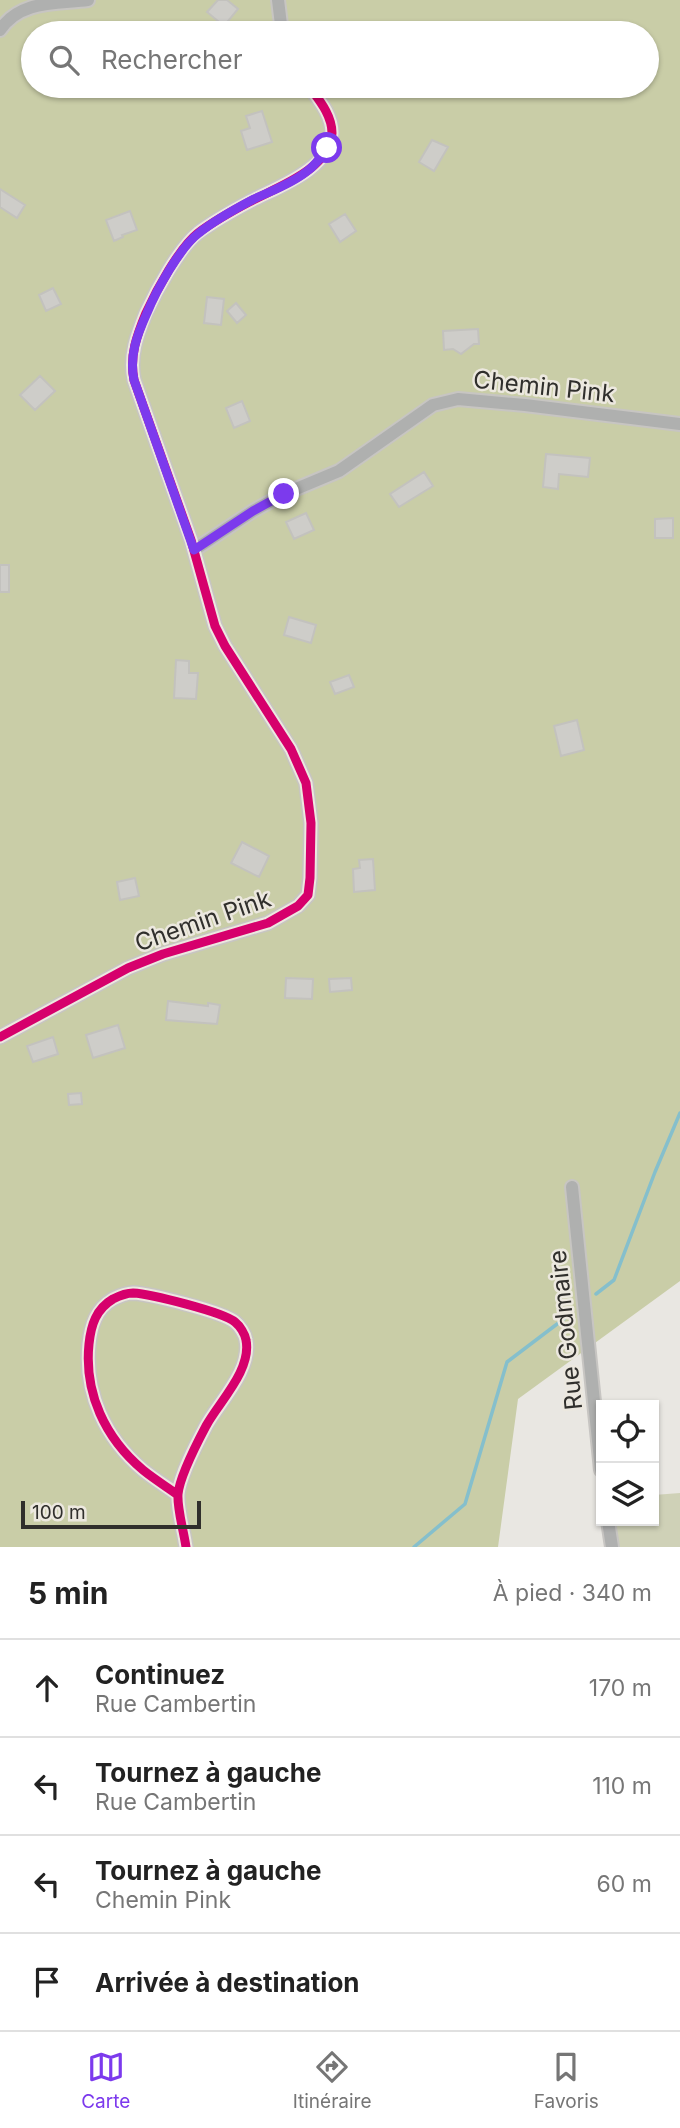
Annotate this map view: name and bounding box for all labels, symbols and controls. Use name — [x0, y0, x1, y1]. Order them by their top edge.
search box — [21, 21, 659, 98]
icon: search — [45, 41, 83, 79]
text: Rechercher — [101, 44, 242, 75]
route start — [311, 132, 342, 163]
street label: Chemin Pink — [472, 365, 616, 408]
route end — [268, 478, 299, 509]
street label: Chemin Pink — [131, 884, 275, 957]
street label: Rue Godmaire — [543, 1249, 588, 1411]
map controls — [596, 1400, 659, 1526]
button: locate — [596, 1400, 659, 1463]
button: layers — [596, 1463, 659, 1526]
scale bar — [21, 1498, 201, 1530]
text: 100 m — [32, 1501, 86, 1524]
text: 5 min — [28, 1575, 108, 1611]
text: À pied · 340 m — [493, 1579, 652, 1607]
text: Continuez — [95, 1659, 225, 1690]
icon: ahead — [28, 1669, 66, 1707]
text: 170 m — [589, 1674, 652, 1702]
text: Rue Cambertin — [95, 1690, 256, 1718]
text: Tournez à gauche — [95, 1757, 321, 1788]
icon: left — [28, 1767, 66, 1805]
text: 110 m — [592, 1772, 652, 1800]
text: Rue Cambertin — [95, 1788, 256, 1816]
text: Tournez à gauche — [95, 1855, 321, 1886]
icon: left — [28, 1865, 66, 1903]
text: 60 m — [597, 1870, 652, 1898]
text: Chemin Pink — [95, 1886, 231, 1914]
icon: arrive — [28, 1963, 66, 2001]
text: Arrivée à destination — [95, 1967, 360, 1998]
tab: Carte — [81, 2048, 130, 2113]
tab: Itinéraire — [293, 2048, 371, 2113]
tab: Favoris — [534, 2048, 599, 2113]

